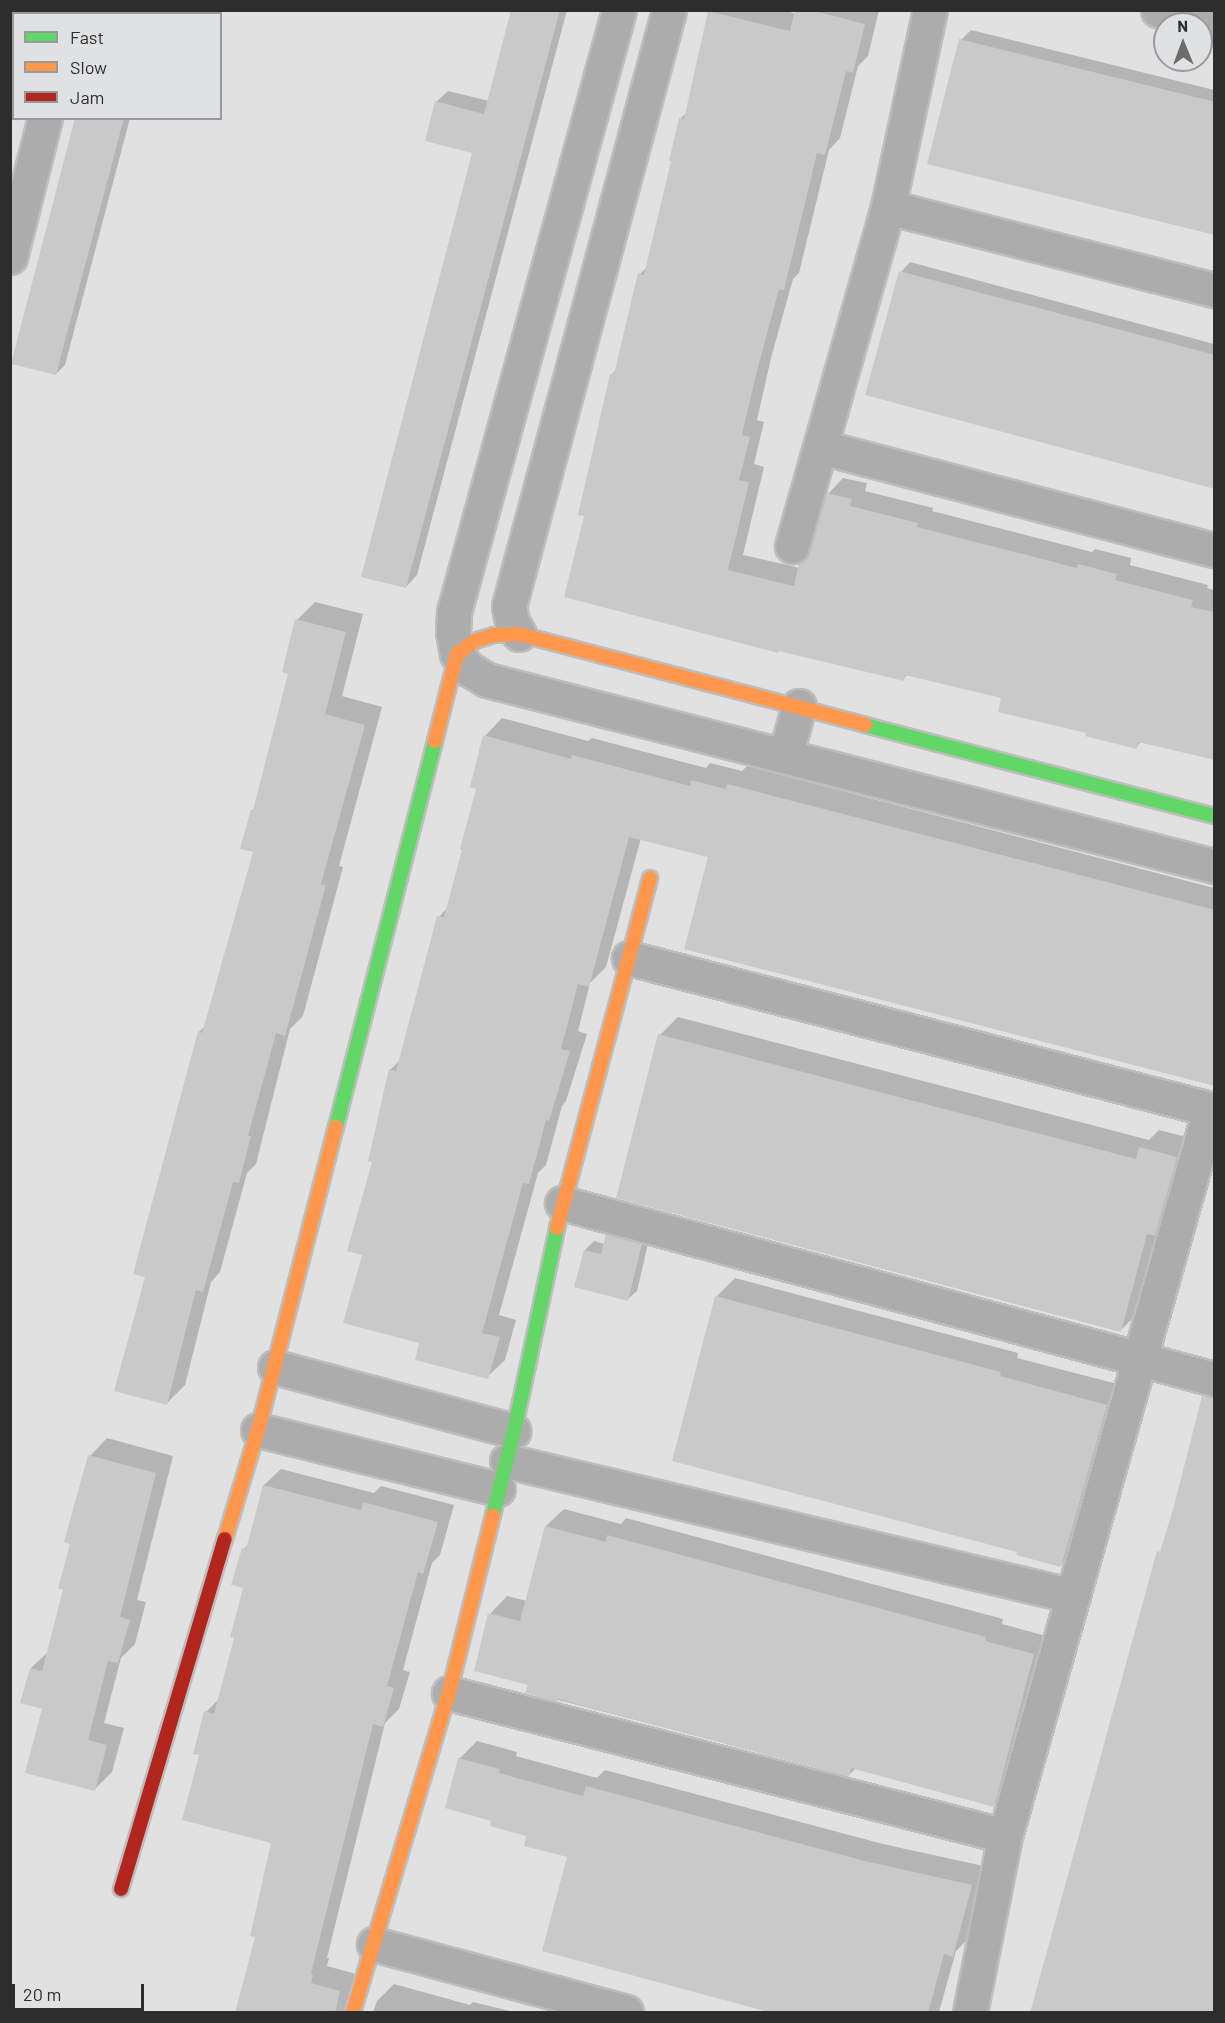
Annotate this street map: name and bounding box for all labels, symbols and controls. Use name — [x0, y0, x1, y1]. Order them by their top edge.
legend — [12, 12, 222, 120]
north arrow — [1153, 12, 1213, 72]
text: N — [1177, 16, 1188, 35]
text: Fast — [70, 26, 104, 48]
text: Slow — [70, 56, 107, 78]
text: Jam — [70, 86, 104, 108]
scale bar — [15, 1972, 147, 2010]
text: 20 m — [23, 1983, 61, 2005]

